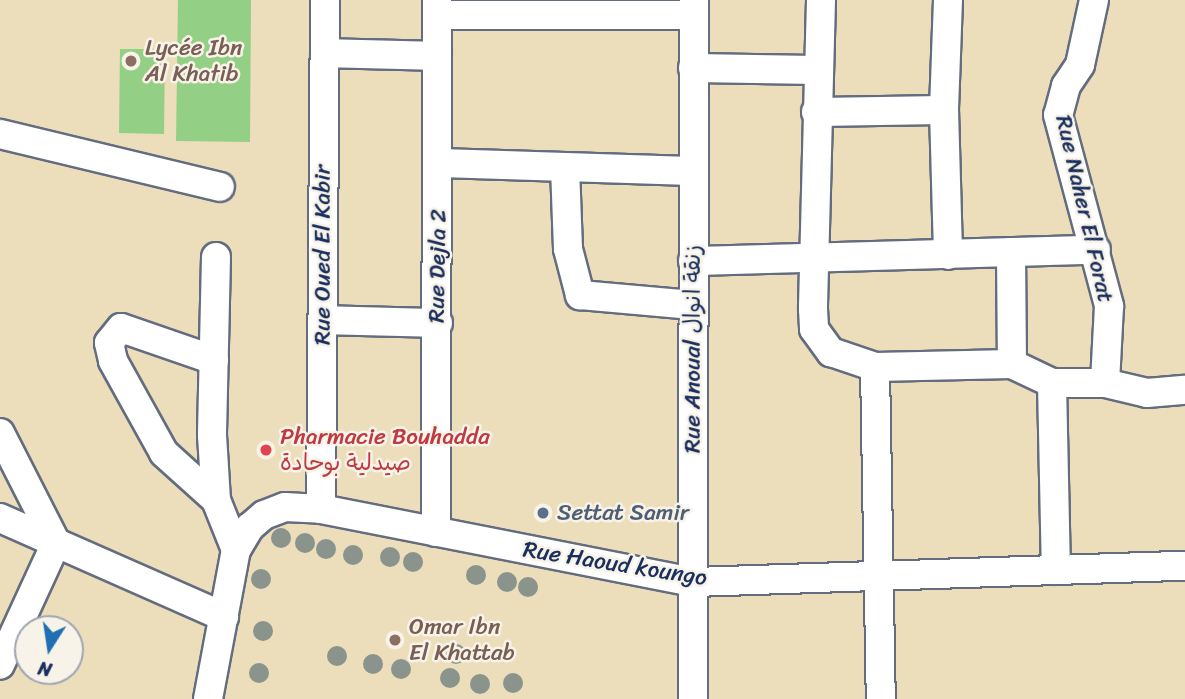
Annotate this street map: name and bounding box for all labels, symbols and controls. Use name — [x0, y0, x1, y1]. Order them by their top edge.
place label: Lycée Ibn Al Khatib — [145, 34, 243, 88]
marker: Lycée Ibn Al Khatib — [123, 53, 139, 69]
street label: Rue Naher El Forat — [1049, 113, 1119, 305]
street label: Rue Oued El Kabir — [309, 165, 337, 345]
street label: Rue Dejla 2 — [423, 209, 453, 323]
street label: Rue Anoual زنقة انوال — [679, 245, 707, 453]
place label: Pharmacie Bouhadda صيدلية بوحادة — [280, 423, 490, 477]
marker: Pharmacie Bouhadda صيدلية بوحادة — [258, 442, 274, 458]
place label: Settat Samir — [557, 499, 689, 527]
marker: Settat Samir — [535, 505, 551, 521]
street label: Rue Haoud koungo — [521, 536, 709, 592]
place label: Omar Ibn El Khattab — [409, 613, 515, 667]
north arrow — [14, 615, 84, 685]
marker: Omar Ibn El Khattab — [387, 632, 403, 648]
text: N — [35, 652, 55, 687]

